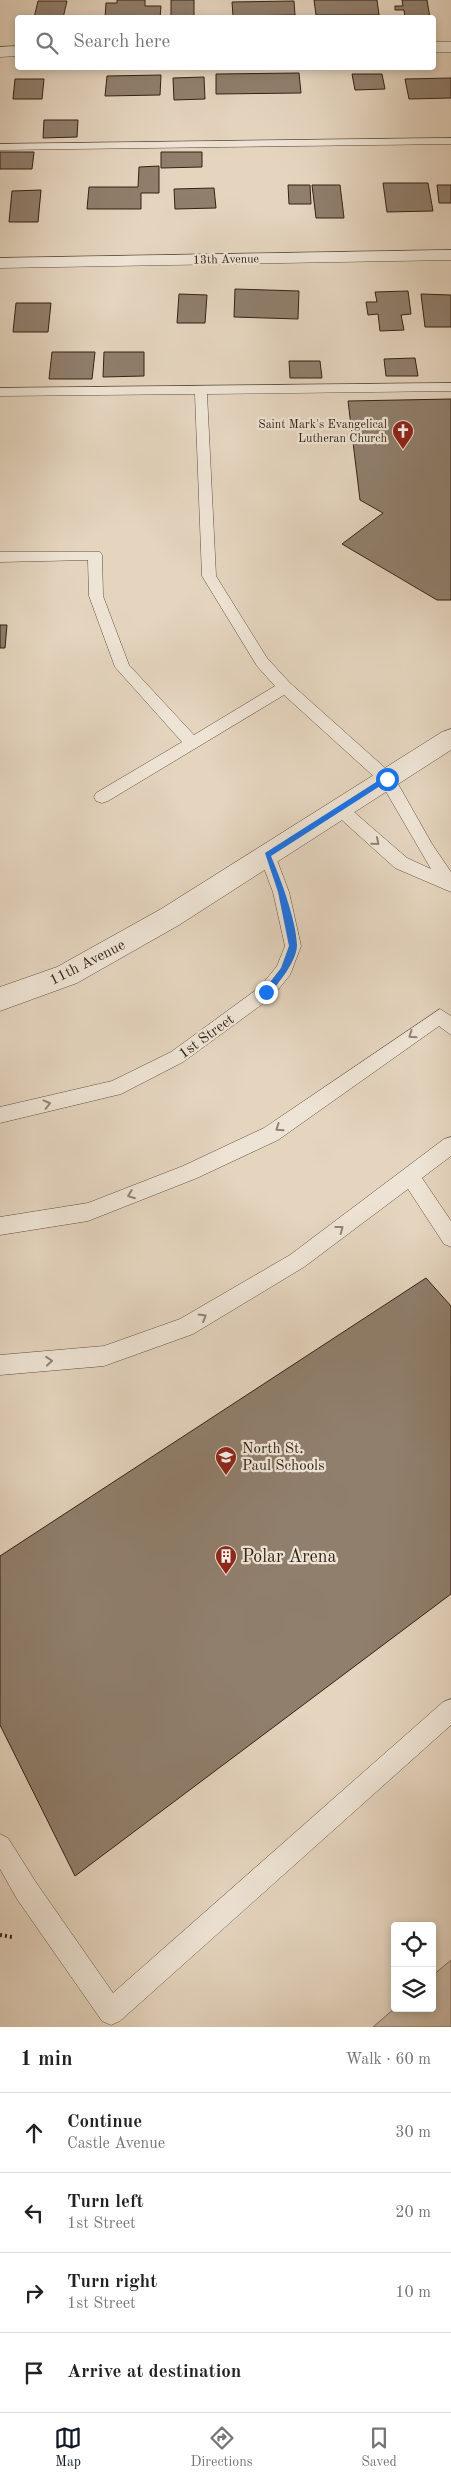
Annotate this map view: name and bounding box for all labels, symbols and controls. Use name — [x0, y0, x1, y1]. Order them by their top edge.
search box — [15, 15, 436, 70]
icon: search — [33, 29, 61, 57]
text: Search here — [73, 33, 170, 52]
street label: 13th Avenue — [193, 253, 260, 267]
place label: Saint Mark's Evangelical Lutheran Church — [258, 419, 387, 445]
church icon: Saint Mark's Evangelical Lutheran Church — [391, 419, 415, 450]
route start — [376, 768, 399, 791]
one-way arrow — [370, 836, 379, 845]
street label: 11th Avenue — [47, 938, 128, 989]
route end — [255, 981, 278, 1004]
street label: 1st Street — [176, 1012, 237, 1062]
one-way arrow — [409, 1029, 418, 1038]
one-way arrow — [43, 1099, 52, 1110]
one-way arrow — [275, 1122, 285, 1131]
one-way arrow — [128, 1190, 136, 1200]
one-way arrow — [334, 1226, 344, 1235]
one-way arrow — [198, 1314, 207, 1324]
one-way arrow — [45, 1355, 53, 1366]
place label: North St. Paul Schools — [242, 1442, 325, 1474]
school or university icon: North St. Paul Schools — [214, 1445, 238, 1476]
building icon: Polar Arena — [214, 1544, 238, 1575]
place label: Polar Arena — [242, 1548, 337, 1566]
map controls — [391, 1922, 436, 2012]
button: locate — [391, 1922, 436, 1967]
button: layers — [391, 1967, 436, 2012]
text: 1 min — [20, 2049, 73, 2070]
text: Walk · 60 m — [345, 2052, 431, 2068]
text: Continue — [67, 2113, 142, 2132]
icon: ahead — [20, 2119, 48, 2147]
text: 30 m — [395, 2125, 431, 2141]
text: Castle Avenue — [67, 2136, 165, 2152]
text: Turn left — [67, 2193, 144, 2212]
icon: left — [20, 2199, 48, 2227]
text: 20 m — [395, 2205, 431, 2221]
text: 1st Street — [67, 2216, 136, 2232]
text: Turn right — [67, 2273, 157, 2292]
icon: right — [20, 2279, 48, 2307]
text: 10 m — [395, 2285, 431, 2301]
text: 1st Street — [67, 2296, 136, 2312]
icon: arrive — [20, 2359, 48, 2387]
text: Arrive at destination — [67, 2363, 241, 2382]
tab: Map — [54, 2424, 82, 2471]
tab: Directions — [191, 2424, 253, 2471]
tab: Saved — [361, 2424, 397, 2471]

